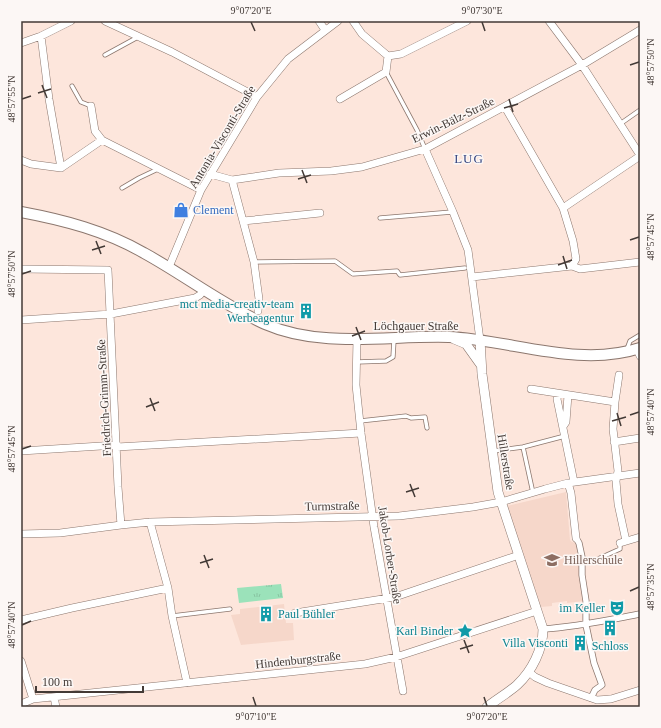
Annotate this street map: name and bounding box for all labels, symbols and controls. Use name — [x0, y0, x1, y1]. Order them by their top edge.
text: 9°07'20"E — [231, 5, 272, 16]
text: 9°07'30"E — [462, 5, 503, 16]
text: 48°57'50"N — [645, 38, 656, 86]
text: 48°57'55"N — [6, 75, 17, 123]
street label: Antonia-Visconti-Straße — [186, 83, 258, 191]
street label: Erwin-Bälz-Straße — [409, 94, 497, 146]
district label: LUG — [454, 151, 484, 166]
shop icon: Clement — [172, 201, 190, 219]
place label: Clement — [193, 203, 234, 217]
text: 48°57'45"N — [645, 213, 656, 261]
text: 48°57'50"N — [6, 250, 17, 298]
place label: mct media-creativ-team Werbeagentur — [180, 297, 295, 325]
building icon: mct media-creativ-team Werbeagentur — [297, 302, 315, 320]
street label: Löchgauer Straße — [374, 319, 458, 333]
street label: Friedrich-Grimm-Straße — [94, 339, 114, 457]
text: 48°57'40"N — [645, 388, 656, 436]
text: 48°57'45"N — [6, 425, 17, 473]
street label: Hillerstraße — [495, 433, 517, 491]
street label: Turmstraße — [304, 499, 360, 513]
street label: Jakob-Lorber-Straße — [375, 505, 405, 605]
school or university icon: Hillerschule — [543, 551, 561, 569]
place label: Hillerschule — [564, 553, 623, 567]
text: 48°57'35"N — [645, 563, 656, 611]
theatre icon: im Keller — [608, 599, 626, 617]
text: 48°57'40"N — [6, 601, 17, 649]
place label: im Keller — [559, 601, 605, 615]
building icon: Paul Bühler — [257, 605, 275, 623]
place label: Paul Bühler — [278, 607, 335, 621]
building icon: Schloss — [601, 619, 619, 637]
place icon: Karl Binder — [456, 622, 474, 640]
place label: Karl Binder — [396, 624, 453, 638]
building icon: Villa Visconti — [571, 634, 589, 652]
place label: Villa Visconti — [502, 636, 569, 650]
place label: Schloss — [592, 639, 629, 653]
street label: Hindenburgstraße — [255, 649, 341, 671]
scale bar — [36, 668, 143, 694]
text: 100 m — [42, 675, 73, 689]
text: 9°07'10"E — [236, 711, 277, 722]
text: 9°07'20"E — [467, 711, 508, 722]

